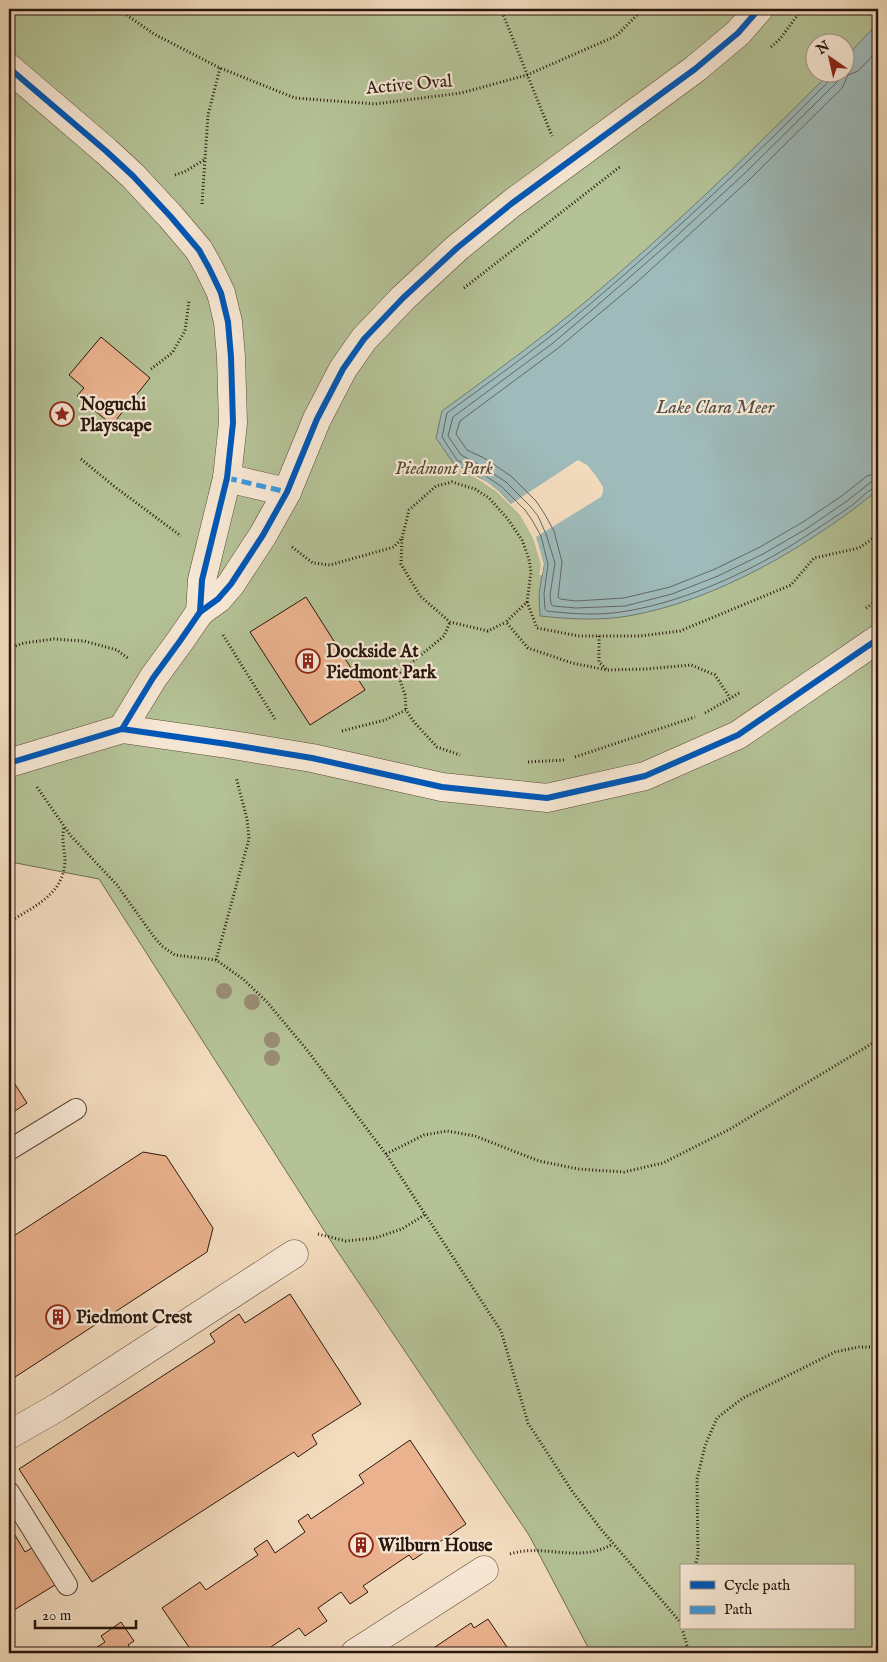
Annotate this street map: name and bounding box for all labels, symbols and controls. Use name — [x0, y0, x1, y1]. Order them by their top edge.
north arrow — [804, 32, 854, 82]
text: N — [812, 37, 833, 59]
street label: Active Oval — [364, 70, 453, 101]
place label: Noguchi Playscape — [79, 394, 152, 438]
water label: Lake Clara Meer — [655, 396, 776, 420]
place icon: Noguchi Playscape — [49, 401, 75, 427]
park label: Piedmont Park — [395, 458, 493, 481]
place label: Dockside At Piedmont Park — [326, 641, 438, 685]
building icon: Dockside At Piedmont Park — [295, 648, 321, 674]
building icon: Piedmont Crest — [45, 1304, 71, 1330]
place label: Piedmont Crest — [76, 1307, 193, 1330]
building icon: Wilburn House — [348, 1532, 374, 1558]
place label: Wilburn House — [377, 1535, 493, 1558]
legend — [680, 1564, 854, 1630]
text: Cycle path — [724, 1576, 790, 1595]
scale bar — [35, 1597, 136, 1629]
text: Path — [724, 1600, 752, 1619]
text: 20 m — [42, 1606, 72, 1625]

